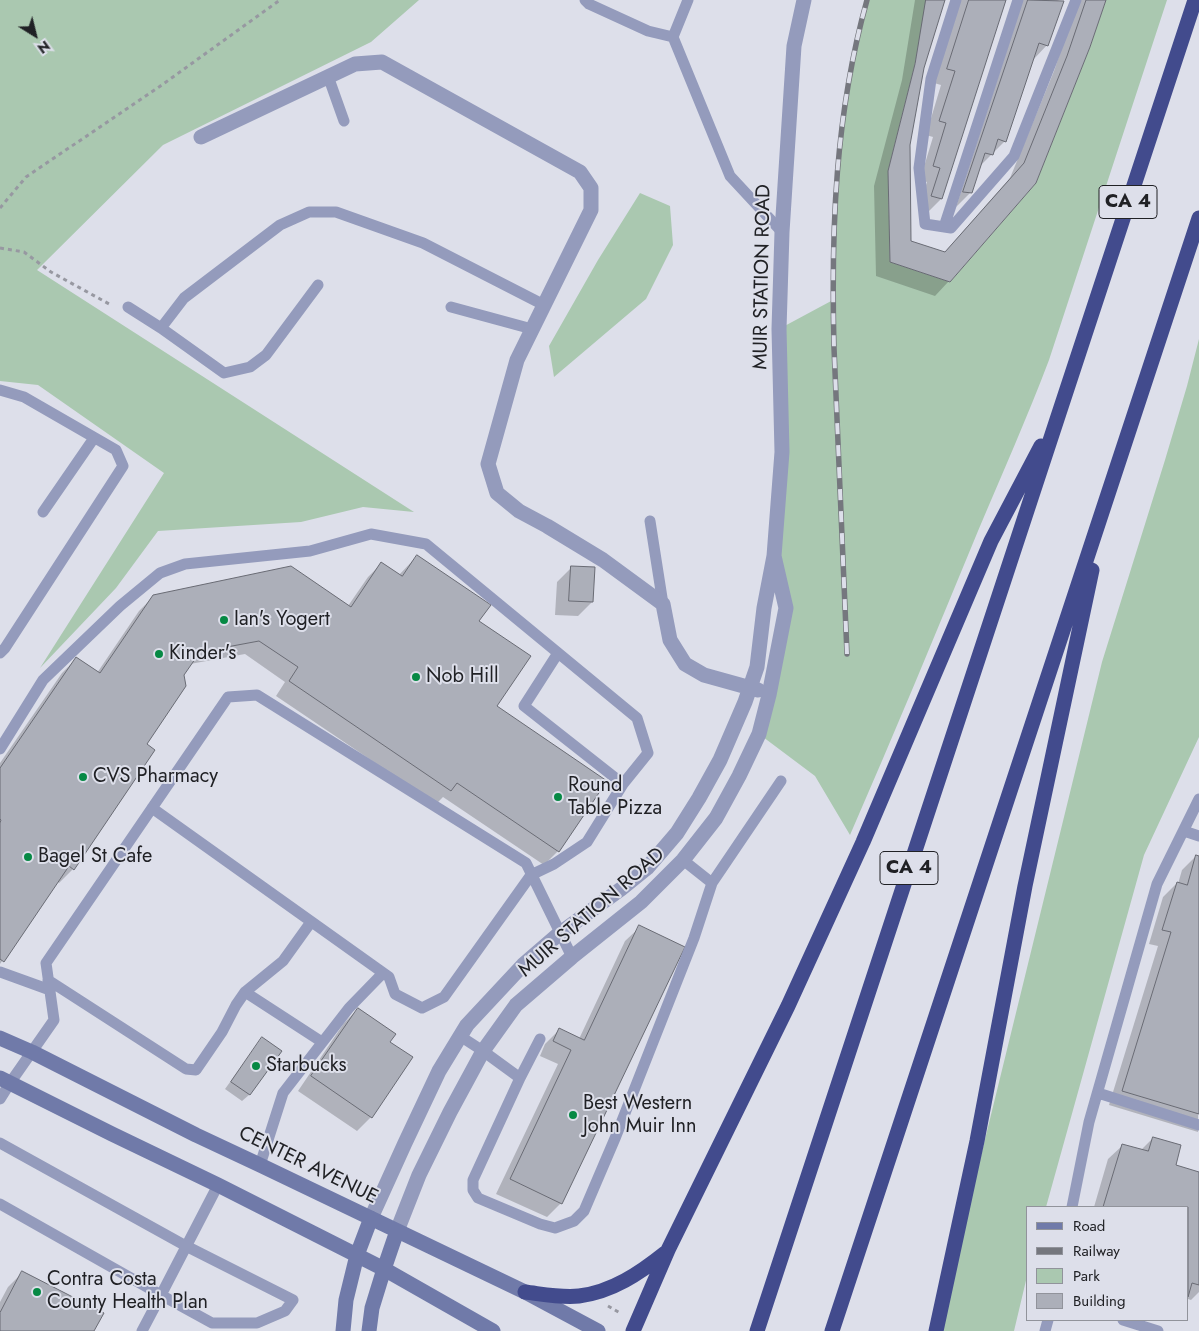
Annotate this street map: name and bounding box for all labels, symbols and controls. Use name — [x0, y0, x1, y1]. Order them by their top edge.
north arrow — [10, 10, 60, 60]
text: N — [33, 36, 54, 58]
street label: MUIR STATION ROAD — [749, 184, 777, 370]
road number: CA 4 — [1099, 186, 1157, 218]
place label: Ian's Yogert — [234, 608, 330, 632]
marker: Ian's Yogert — [218, 614, 230, 626]
place label: Kinder's — [169, 642, 236, 666]
marker: Kinder's — [153, 648, 165, 660]
place label: Nob Hill — [426, 665, 499, 689]
marker: Nob Hill — [410, 671, 422, 683]
place label: CVS Pharmacy — [93, 765, 218, 789]
marker: CVS Pharmacy — [77, 771, 89, 783]
place label: Round Table Pizza — [568, 774, 662, 821]
marker: Round Table Pizza — [552, 791, 564, 803]
street label: MUIR STATION ROAD — [514, 843, 670, 983]
place label: Bagel St Cafe — [38, 845, 152, 869]
marker: Bagel St Cafe — [22, 851, 34, 863]
road number: CA 4 — [880, 851, 938, 884]
place label: Starbucks — [266, 1054, 347, 1078]
marker: Starbucks — [250, 1060, 262, 1072]
place label: Best Western John Muir Inn — [583, 1092, 696, 1139]
marker: Best Western John Muir Inn — [567, 1109, 579, 1121]
street label: CENTER AVENUE — [234, 1122, 382, 1210]
legend — [1026, 1206, 1189, 1321]
text: Road — [1073, 1215, 1105, 1237]
text: Railway — [1073, 1240, 1120, 1262]
text: Park — [1073, 1265, 1100, 1287]
place label: Contra Costa County Health Plan — [47, 1268, 208, 1315]
marker: Contra Costa County Health Plan — [31, 1286, 43, 1298]
text: Building — [1073, 1290, 1125, 1312]

